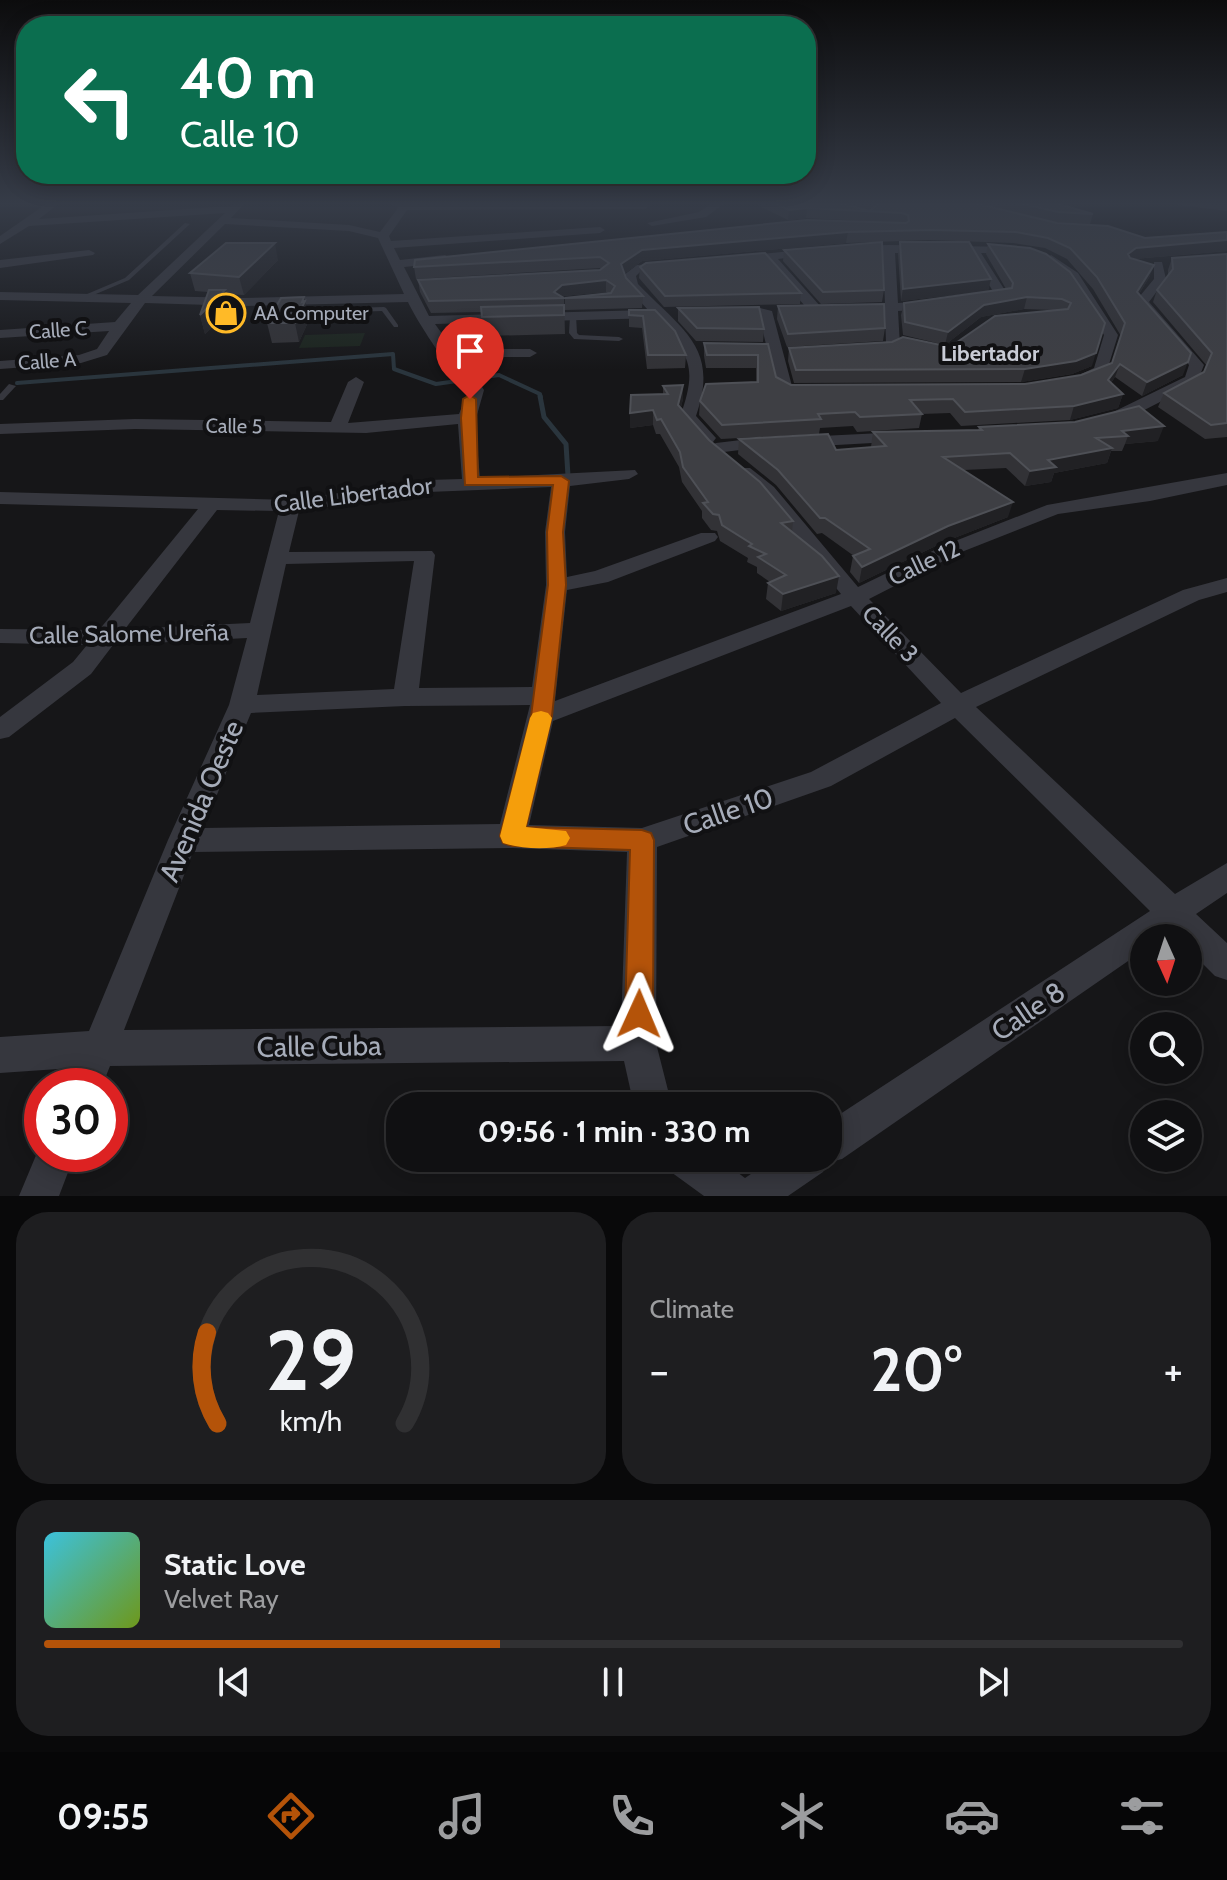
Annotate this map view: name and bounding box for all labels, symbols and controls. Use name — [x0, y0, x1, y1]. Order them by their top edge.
text: 40 m — [180, 44, 316, 112]
icon: left — [48, 48, 152, 152]
text: Calle 10 — [180, 112, 300, 156]
shop icon: AA Computer — [205, 292, 247, 334]
place label: AA Computer — [254, 301, 369, 325]
street label: Calle C — [28, 316, 88, 344]
pin — [436, 317, 504, 399]
icon: arrive — [448, 329, 492, 373]
district label: Libertador — [941, 340, 1040, 367]
street label: Calle A — [17, 347, 78, 375]
street label: Calle 5 — [205, 414, 263, 438]
street label: Calle Libertador — [272, 470, 434, 519]
street label: Calle 12 — [883, 533, 964, 592]
street label: Calle 3 — [856, 599, 924, 668]
street label: Calle Salome Ureña — [29, 617, 230, 650]
street label: Avenida Oeste — [152, 715, 250, 887]
street label: Calle 10 — [678, 780, 778, 842]
north arrow — [1130, 924, 1202, 996]
map controls — [1130, 924, 1202, 1172]
position arrow — [597, 972, 681, 1056]
street label: Calle 8 — [985, 974, 1071, 1048]
button: search — [1130, 1012, 1202, 1084]
street label: Calle Cuba — [256, 1028, 382, 1064]
speed limit sign: 30 — [24, 1068, 128, 1172]
button: layers — [1130, 1100, 1202, 1172]
text: 09:56 · 1 min · 330 m — [478, 1113, 750, 1150]
text: Climate — [650, 1293, 734, 1325]
text: 29 — [265, 1310, 356, 1411]
text: 20° — [871, 1333, 962, 1406]
text: − — [650, 1344, 669, 1397]
text: + — [1164, 1344, 1183, 1397]
text: km/h — [279, 1403, 342, 1438]
text: Static Love — [164, 1546, 306, 1583]
text: Velvet Ray — [164, 1583, 279, 1615]
icon: previous — [212, 1660, 256, 1704]
icon: pause — [591, 1660, 635, 1704]
icon: next — [971, 1660, 1015, 1704]
icon: directions — [263, 1788, 319, 1844]
icon: music — [434, 1788, 490, 1844]
icon: phone — [604, 1788, 660, 1844]
icon: climate — [774, 1788, 830, 1844]
icon: car — [944, 1788, 1000, 1844]
icon: filters — [1114, 1788, 1170, 1844]
text: 09:55 — [57, 1794, 149, 1838]

